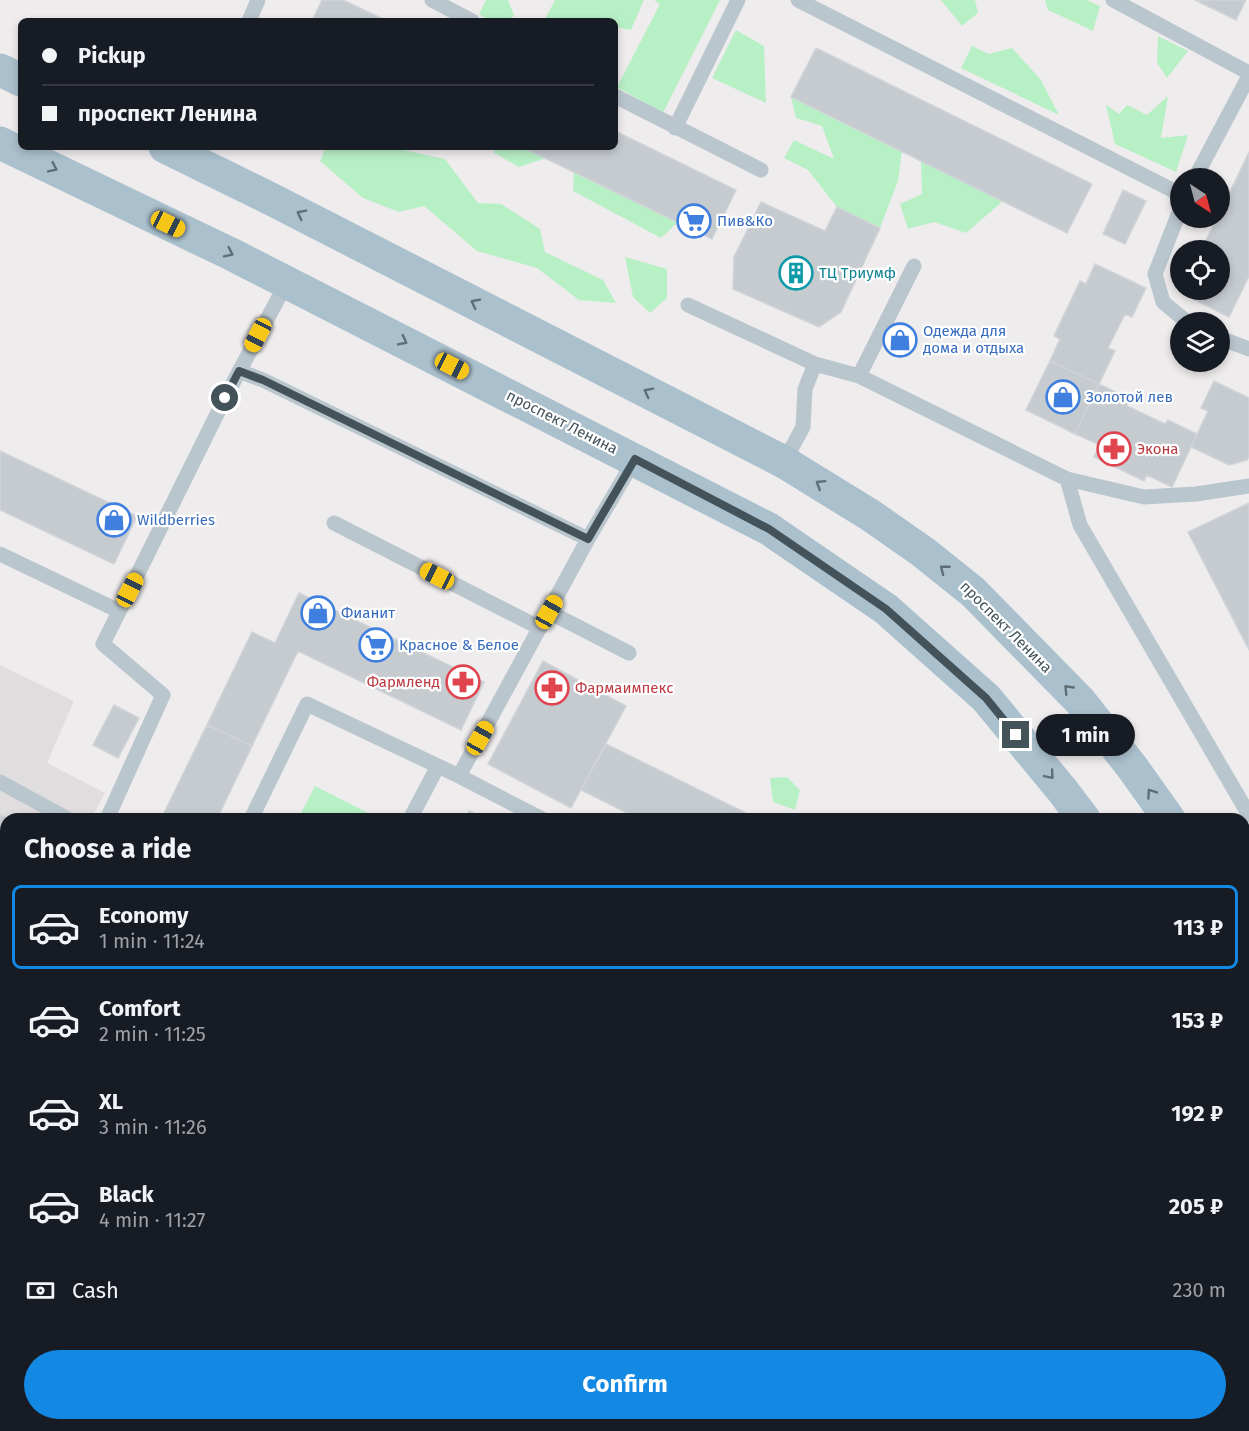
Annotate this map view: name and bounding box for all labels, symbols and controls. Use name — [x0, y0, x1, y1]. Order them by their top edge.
text: Pickup — [78, 42, 146, 69]
text: проспект Ленина — [78, 100, 257, 127]
one-way arrow — [46, 161, 57, 173]
north arrow — [1170, 168, 1230, 228]
map controls — [1170, 168, 1230, 372]
supermarket icon: Пив&Ко — [676, 203, 712, 239]
car — [148, 208, 188, 240]
one-way arrow — [297, 210, 308, 221]
place label: Пив&Ко — [717, 212, 773, 230]
button: locate — [1170, 240, 1230, 300]
one-way arrow — [222, 245, 233, 257]
building icon: ТЦ Триумф — [778, 255, 814, 291]
place label: ТЦ Триумф — [819, 264, 896, 282]
one-way arrow — [471, 299, 481, 310]
button: layers — [1170, 312, 1230, 372]
car — [242, 315, 274, 355]
shop icon: Одежда для дома и отдыха — [882, 322, 918, 358]
place label: Одежда для дома и отдыха — [923, 322, 1024, 357]
one-way arrow — [396, 333, 407, 345]
car — [432, 350, 472, 382]
shop icon: Золотой лев — [1045, 379, 1081, 415]
route start — [211, 384, 238, 411]
street label: проспект Ленина — [503, 386, 621, 458]
one-way arrow — [644, 388, 655, 399]
place label: Золотой лев — [1086, 388, 1173, 406]
pharmacy icon: Экона — [1096, 431, 1132, 467]
place label: Экона — [1137, 440, 1179, 458]
one-way arrow — [816, 480, 826, 492]
shop icon: Wildberries — [96, 502, 132, 538]
place label: Wildberries — [137, 511, 215, 529]
car — [417, 560, 457, 592]
one-way arrow — [939, 565, 950, 576]
car — [114, 570, 146, 610]
street label: проспект Ленина — [956, 577, 1056, 677]
car — [532, 592, 566, 632]
shop icon: Фианит — [300, 595, 336, 631]
place label: Фианит — [341, 604, 395, 622]
supermarket icon: Красное & Белое — [358, 627, 394, 663]
place label: Красное & Белое — [399, 636, 519, 654]
pharmacy icon: Фармленд — [445, 664, 481, 700]
pharmacy icon: Фармаимпекс — [534, 670, 570, 706]
place label: Фармленд — [367, 673, 440, 691]
place label: Фармаимпекс — [575, 679, 673, 697]
one-way arrow — [1064, 686, 1075, 696]
callout: 1 min — [1037, 714, 1136, 756]
car — [463, 718, 497, 758]
route end — [1002, 721, 1029, 748]
text: 1 min — [1061, 723, 1110, 747]
one-way arrow — [1042, 768, 1053, 779]
one-way arrow — [1147, 788, 1158, 799]
text: Choose a ride — [24, 833, 191, 865]
icon: car — [27, 900, 81, 954]
text: Economy — [99, 902, 188, 929]
text: 113 ₽ — [1173, 914, 1223, 941]
text: 1 min · 11:24 — [99, 929, 205, 953]
icon: car — [27, 993, 81, 1047]
text: Comfort — [99, 995, 180, 1022]
text: 153 ₽ — [1171, 1007, 1223, 1034]
text: 2 min · 11:25 — [99, 1022, 206, 1046]
icon: car — [27, 1086, 81, 1140]
text: XL — [99, 1088, 123, 1115]
text: 192 ₽ — [1171, 1100, 1223, 1127]
text: 3 min · 11:26 — [99, 1115, 207, 1139]
icon: car — [27, 1179, 81, 1233]
text: Black — [99, 1181, 154, 1208]
text: 205 ₽ — [1169, 1193, 1223, 1220]
text: 4 min · 11:27 — [99, 1208, 205, 1232]
icon: cash — [24, 1274, 57, 1307]
text: Cash — [72, 1277, 119, 1304]
text: 230 m — [1173, 1278, 1226, 1302]
button: Confirm — [24, 1350, 1226, 1419]

